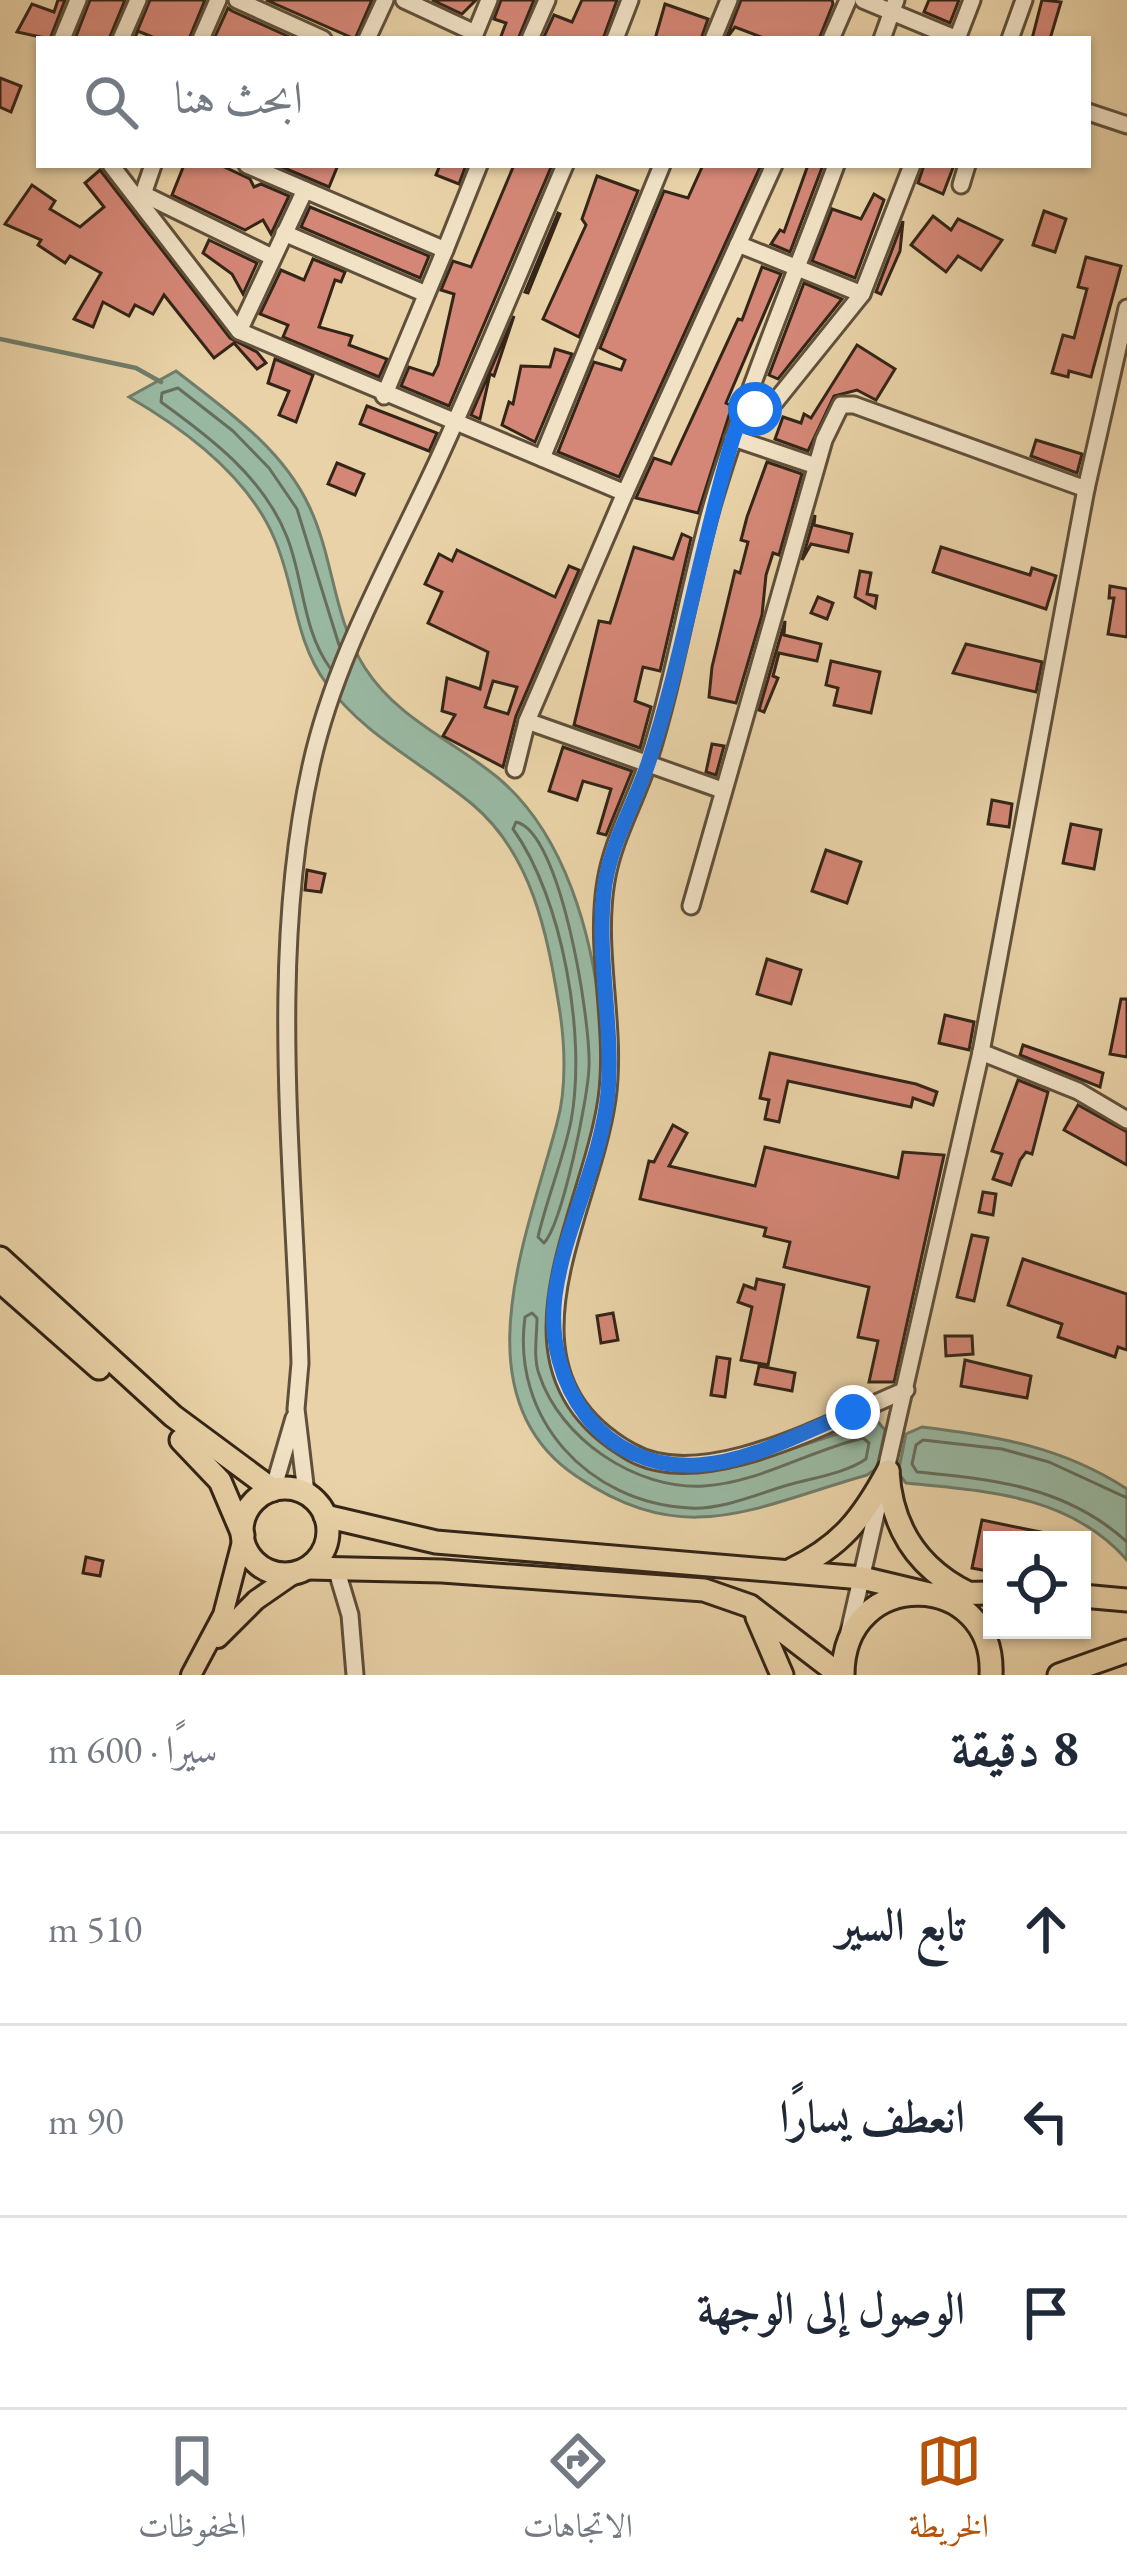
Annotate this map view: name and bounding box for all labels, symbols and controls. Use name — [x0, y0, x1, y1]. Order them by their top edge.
search box — [36, 36, 1091, 168]
text: ابحث هنا — [174, 68, 303, 126]
icon: search — [78, 69, 144, 135]
route start — [728, 382, 782, 436]
route end — [826, 1385, 880, 1439]
map controls — [983, 1531, 1091, 1639]
button: locate — [983, 1531, 1091, 1639]
text: 8 دقيقة — [951, 1715, 1079, 1781]
text: سيرًا · 600 m — [48, 1724, 218, 1775]
text: تابع السير — [837, 1895, 965, 1953]
icon: ahead — [1013, 1896, 1079, 1962]
text: 510 m — [48, 1903, 142, 1954]
text: انعطف يسارًا — [780, 2087, 965, 2145]
icon: left — [1013, 2088, 1079, 2154]
text: 90 m — [48, 2095, 124, 2146]
text: الوصول إلى الوجهة — [697, 2279, 965, 2337]
icon: arrive — [1013, 2280, 1079, 2346]
tab: المحفوظات — [138, 2428, 247, 2558]
tab: الاتجاهات — [523, 2428, 633, 2558]
tab: الخريطة — [909, 2428, 989, 2558]

